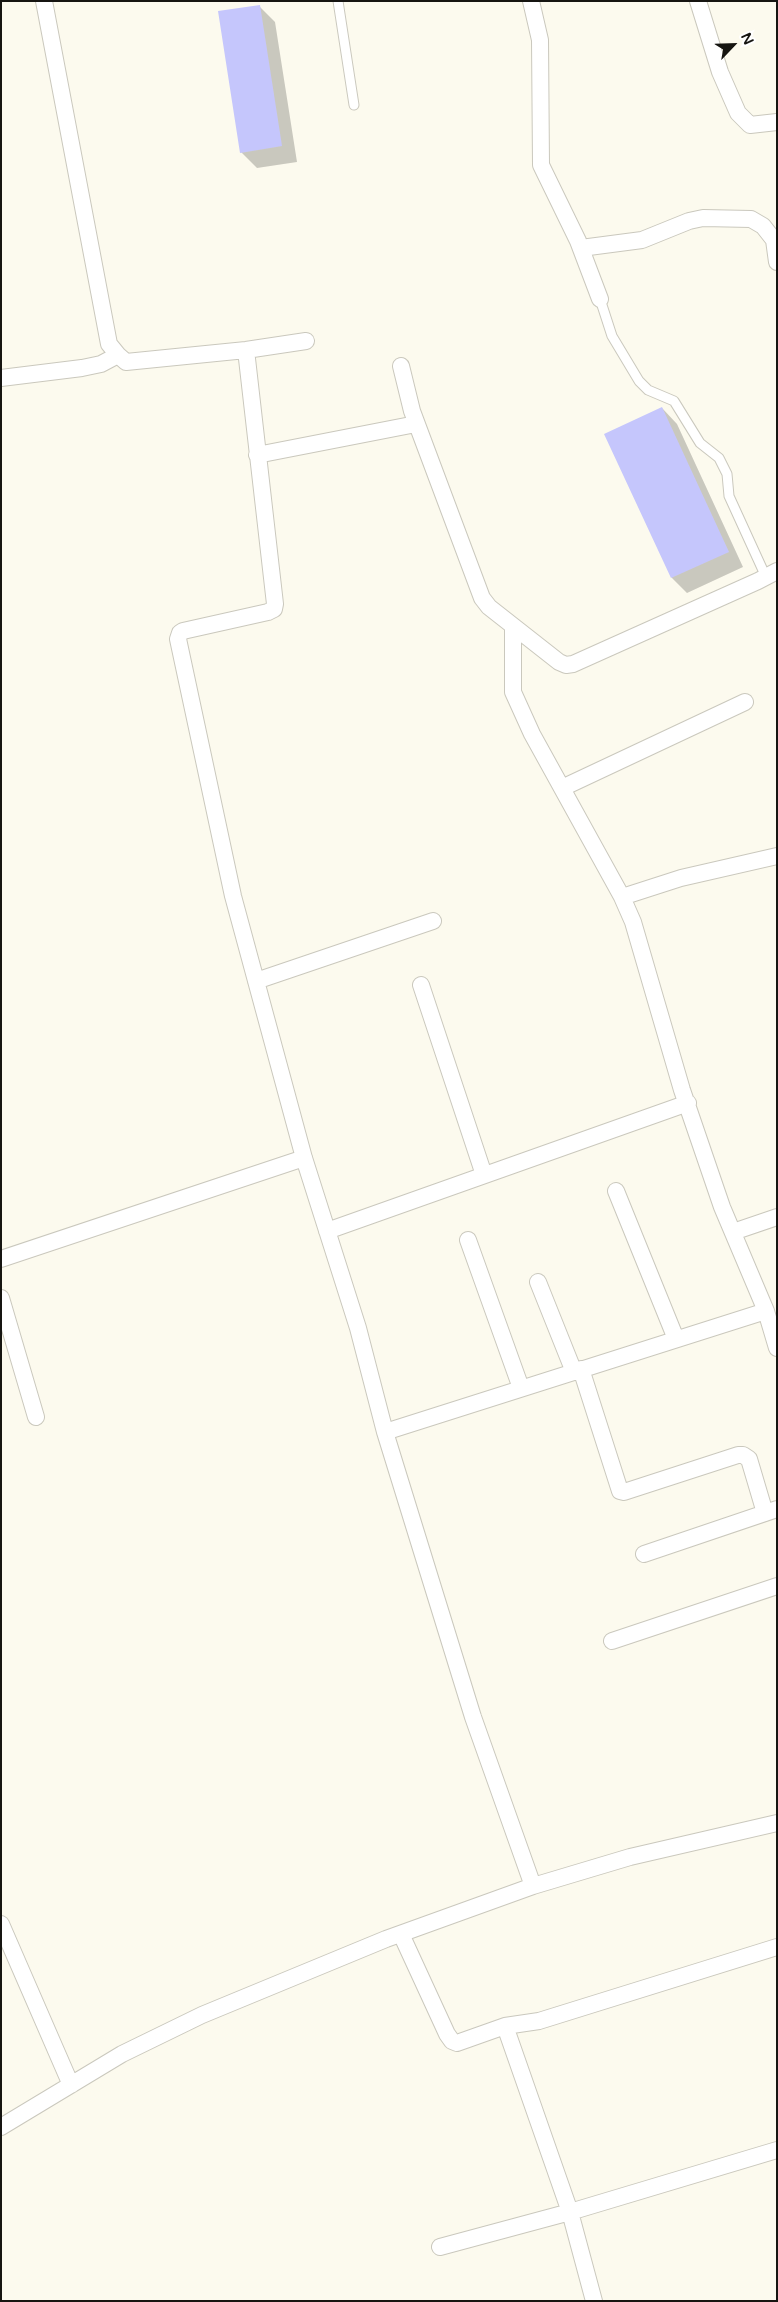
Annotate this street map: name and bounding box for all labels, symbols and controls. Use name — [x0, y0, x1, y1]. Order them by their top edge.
north arrow — [708, 20, 758, 70]
text: N — [737, 30, 757, 47]

